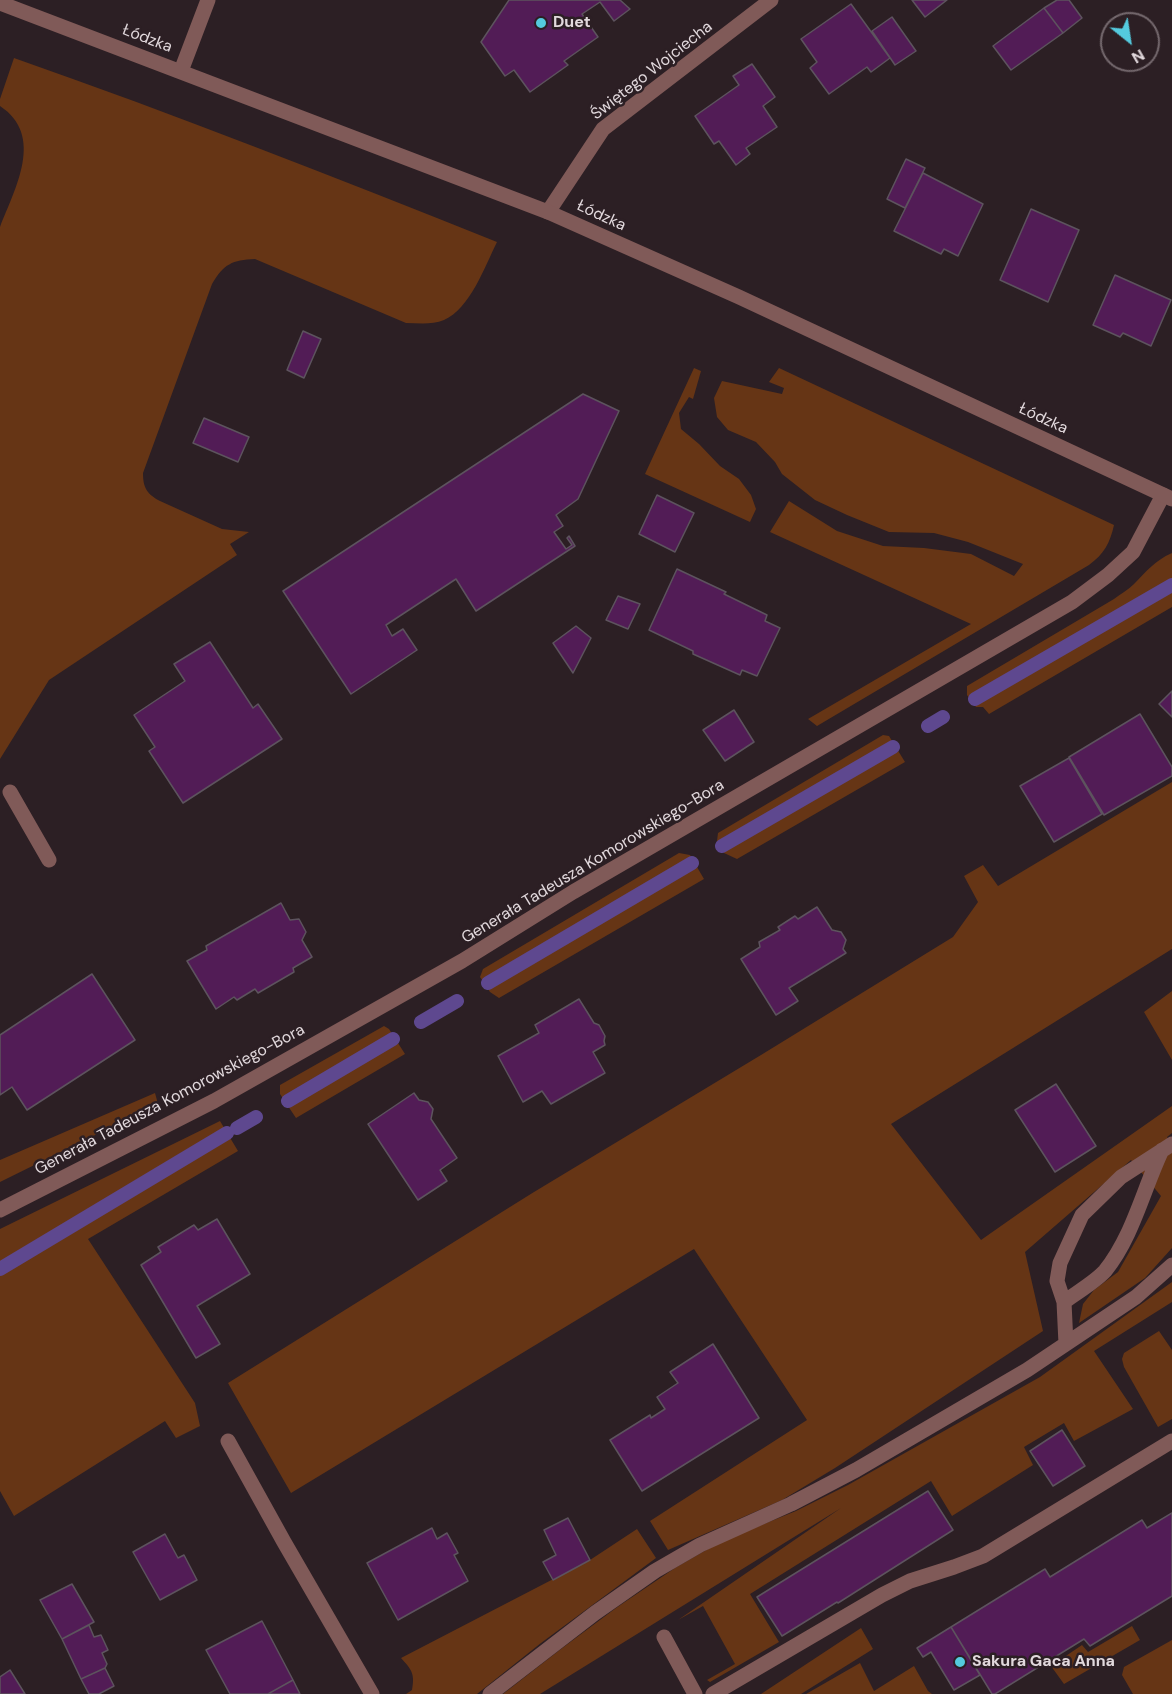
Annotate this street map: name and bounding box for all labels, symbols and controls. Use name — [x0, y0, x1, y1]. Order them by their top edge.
north arrow — [1100, 12, 1160, 72]
place label: Duet — [553, 13, 591, 33]
marker: Duet — [534, 16, 548, 30]
street label: Świętego Wojciecha — [587, 18, 717, 124]
street label: Łódzka — [119, 21, 175, 57]
text: N — [1128, 44, 1149, 68]
street label: Łódzka — [573, 196, 629, 236]
street label: Łódzka — [1015, 399, 1071, 439]
street label: Generała Tadeusza Komorowskiego-Bora — [458, 776, 728, 948]
street label: Generała Tadeusza Komorowskiego-Bora — [32, 1020, 308, 1180]
place label: Sakura Gaca Anna — [972, 1652, 1115, 1672]
marker: Sakura Gaca Anna — [953, 1655, 967, 1669]

